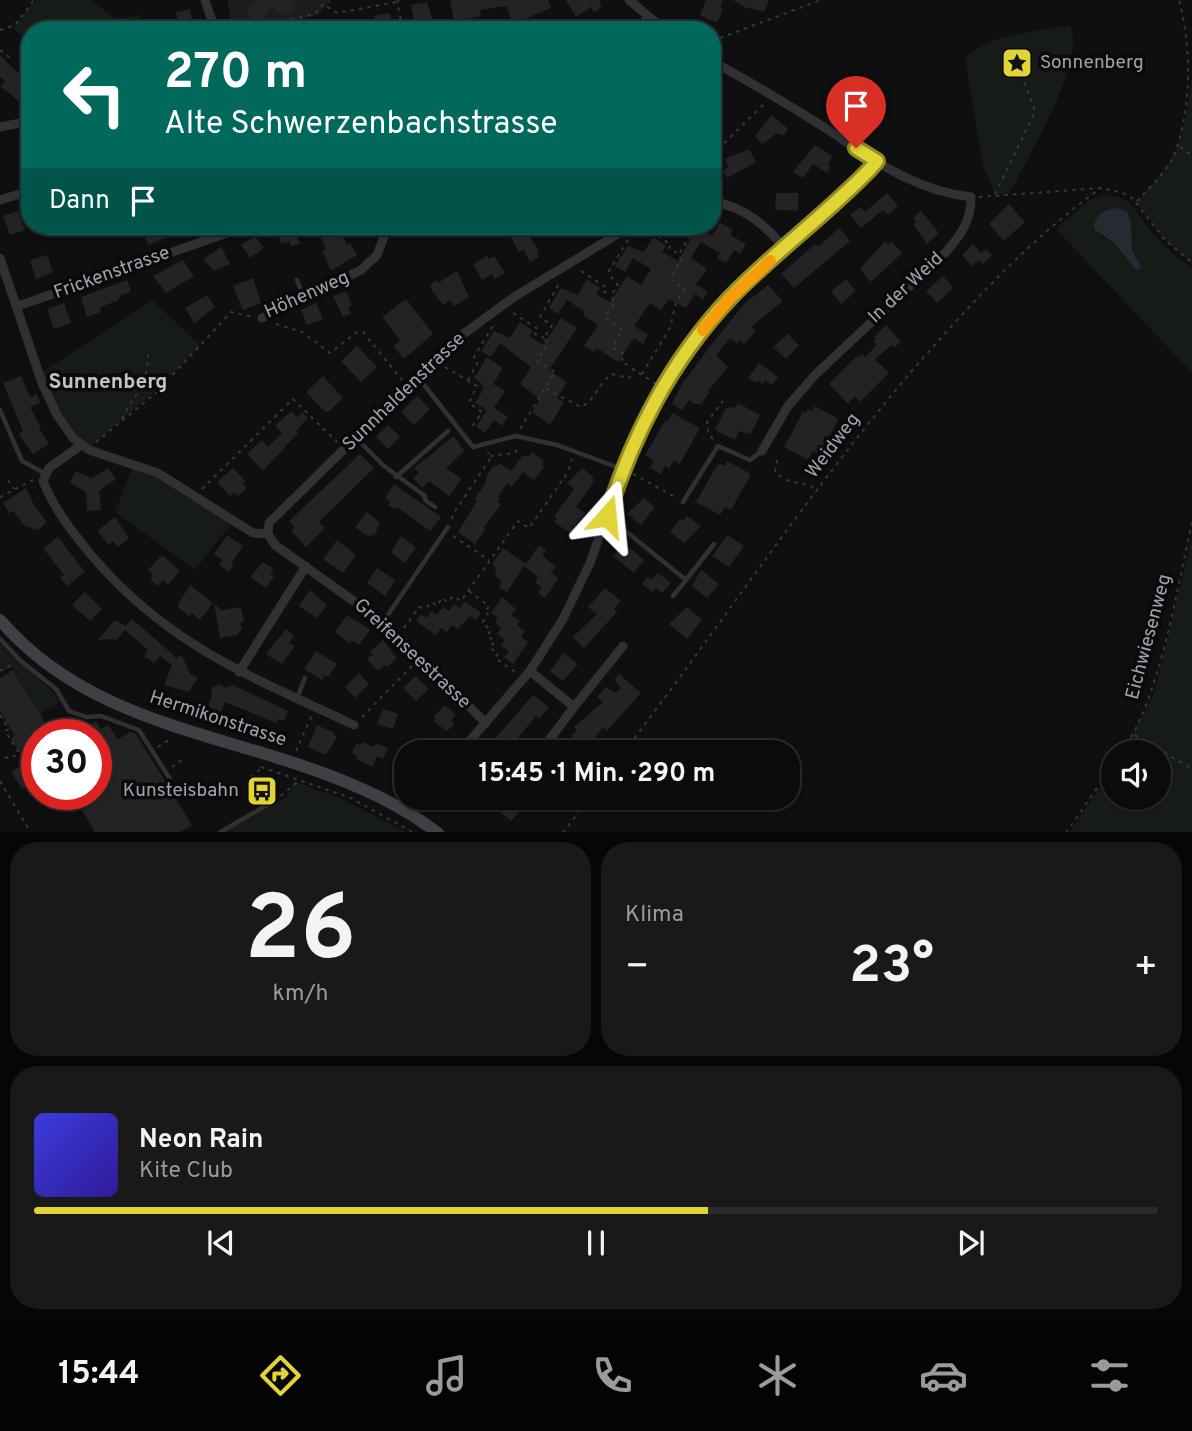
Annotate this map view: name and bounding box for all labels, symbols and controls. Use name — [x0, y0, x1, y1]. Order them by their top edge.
text: 270 m — [164, 44, 307, 106]
place icon: Sonnenberg — [1000, 46, 1034, 80]
icon: left — [49, 49, 140, 140]
place label: Sonnenberg — [1040, 51, 1144, 75]
pin — [826, 76, 886, 148]
icon: arrive — [837, 87, 875, 125]
text: Alte Schwerzenbachstrasse — [164, 105, 557, 145]
icon: arrive — [124, 182, 162, 220]
text: Dann — [49, 185, 110, 218]
street label: Frickenstrasse — [51, 241, 173, 305]
street label: In der Weid — [863, 247, 949, 329]
street label: Höhenweg — [261, 266, 353, 324]
street label: Sunnhaldenstrasse — [338, 327, 470, 457]
district label: Sunnenberg — [49, 369, 167, 396]
street label: Weidweg — [801, 408, 865, 484]
position arrow — [570, 479, 644, 553]
street label: Eichwiesenweg — [1121, 572, 1177, 702]
street label: Greifenseestrasse — [348, 594, 476, 714]
street label: Hermikonstrasse — [146, 686, 290, 752]
speed limit sign: 30 — [21, 719, 112, 810]
map controls — [1101, 740, 1171, 810]
button: sound — [1101, 740, 1171, 810]
text: 15:45 · 1 Min. · 290 m — [479, 758, 715, 791]
bus stop icon: Kunsteisbahn — [245, 774, 279, 808]
place label: Kunsteisbahn — [123, 779, 239, 803]
text: 26 — [245, 877, 356, 992]
text: Klima — [625, 901, 684, 930]
text: 23° — [849, 935, 934, 1001]
text: − — [625, 944, 650, 993]
text: + — [1133, 944, 1158, 993]
text: km/h — [273, 980, 328, 1009]
text: Neon Rain — [139, 1124, 264, 1157]
text: Kite Club — [139, 1157, 233, 1186]
icon: previous — [202, 1224, 240, 1262]
icon: pause — [577, 1224, 615, 1262]
icon: next — [952, 1224, 990, 1262]
icon: directions — [256, 1351, 305, 1400]
icon: music — [422, 1351, 471, 1400]
icon: phone — [588, 1351, 637, 1400]
icon: climate — [753, 1351, 802, 1400]
icon: car — [919, 1351, 968, 1400]
icon: filters — [1085, 1351, 1134, 1400]
text: 15:44 — [58, 1355, 140, 1395]

